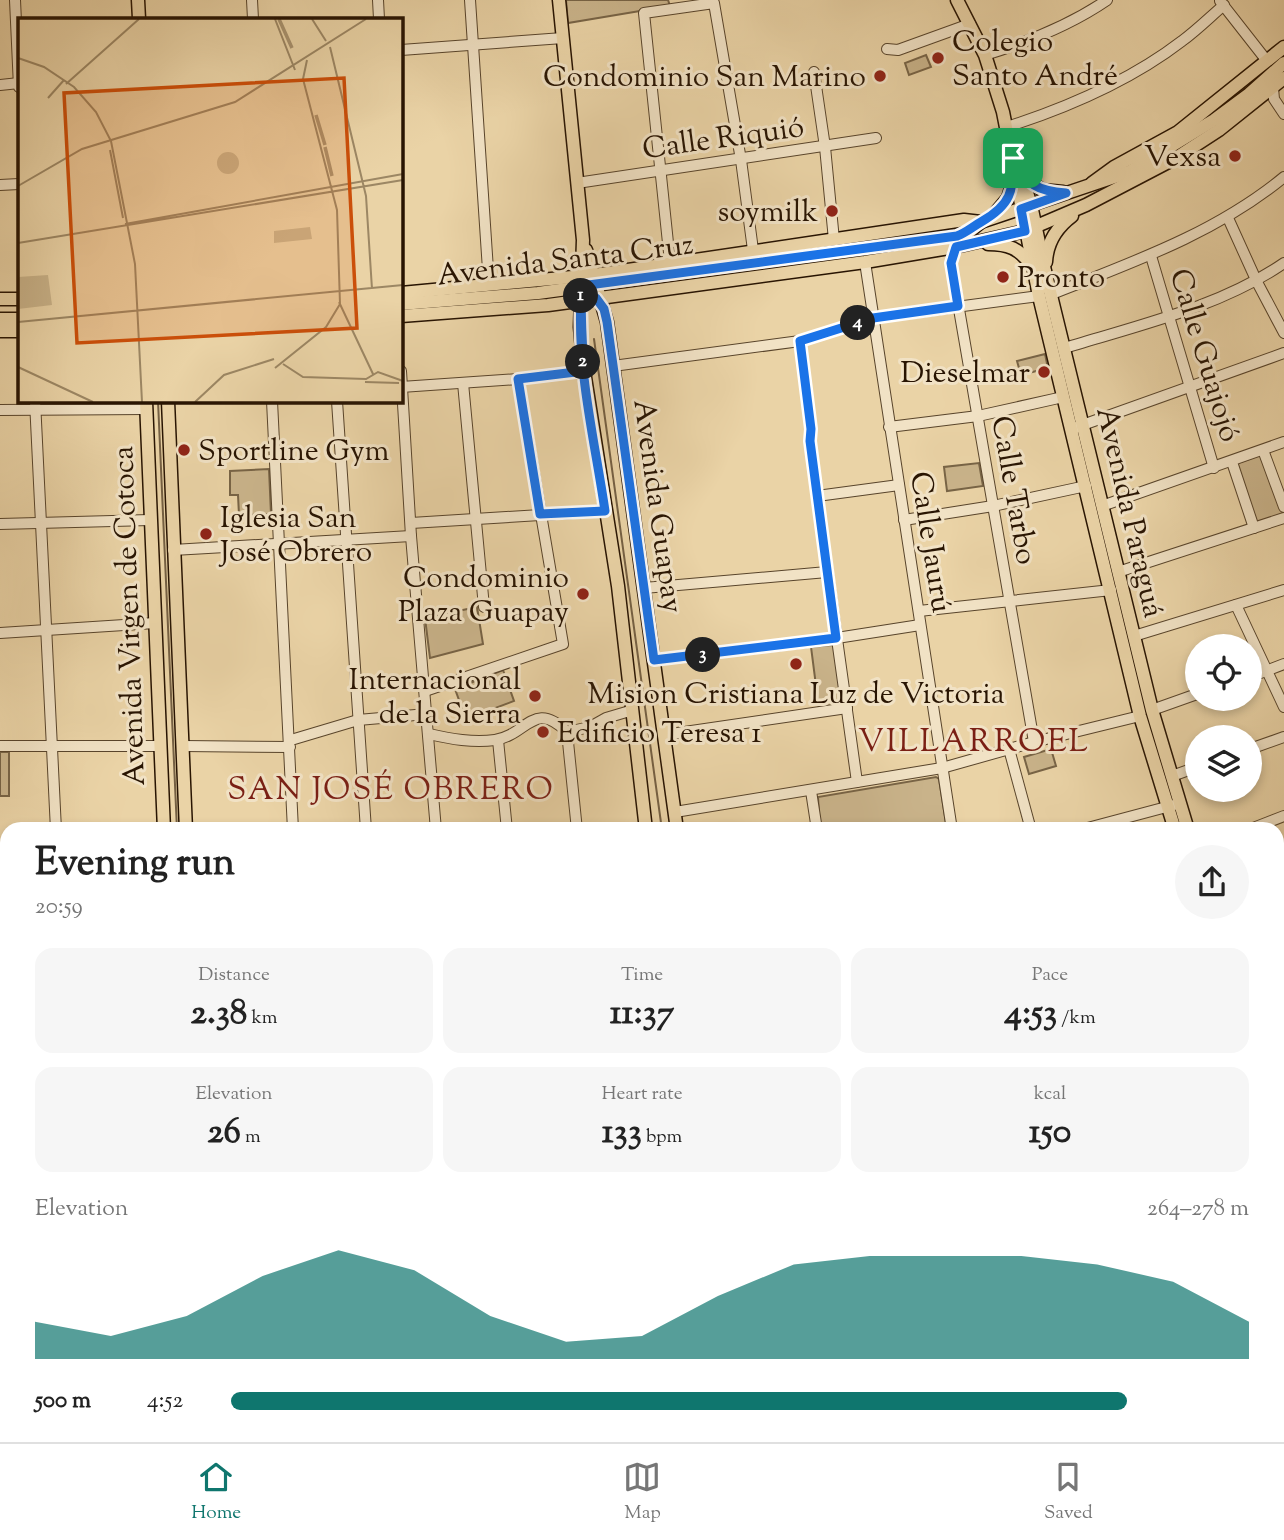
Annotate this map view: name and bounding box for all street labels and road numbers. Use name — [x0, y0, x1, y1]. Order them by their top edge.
street label: Calle Riquió — [640, 107, 807, 172]
street label: Avenida Santa Cruz — [435, 224, 696, 299]
street label: Calle Guajojó — [1157, 264, 1250, 448]
street label: Avenida Guapay — [620, 397, 693, 616]
street label: Avenida Paraguá — [1083, 403, 1174, 622]
street label: Calle Tarbo — [978, 413, 1047, 568]
street label: Avenida Virgen de Cotoca — [103, 445, 158, 787]
street label: Calle Jaurú — [897, 469, 962, 616]

